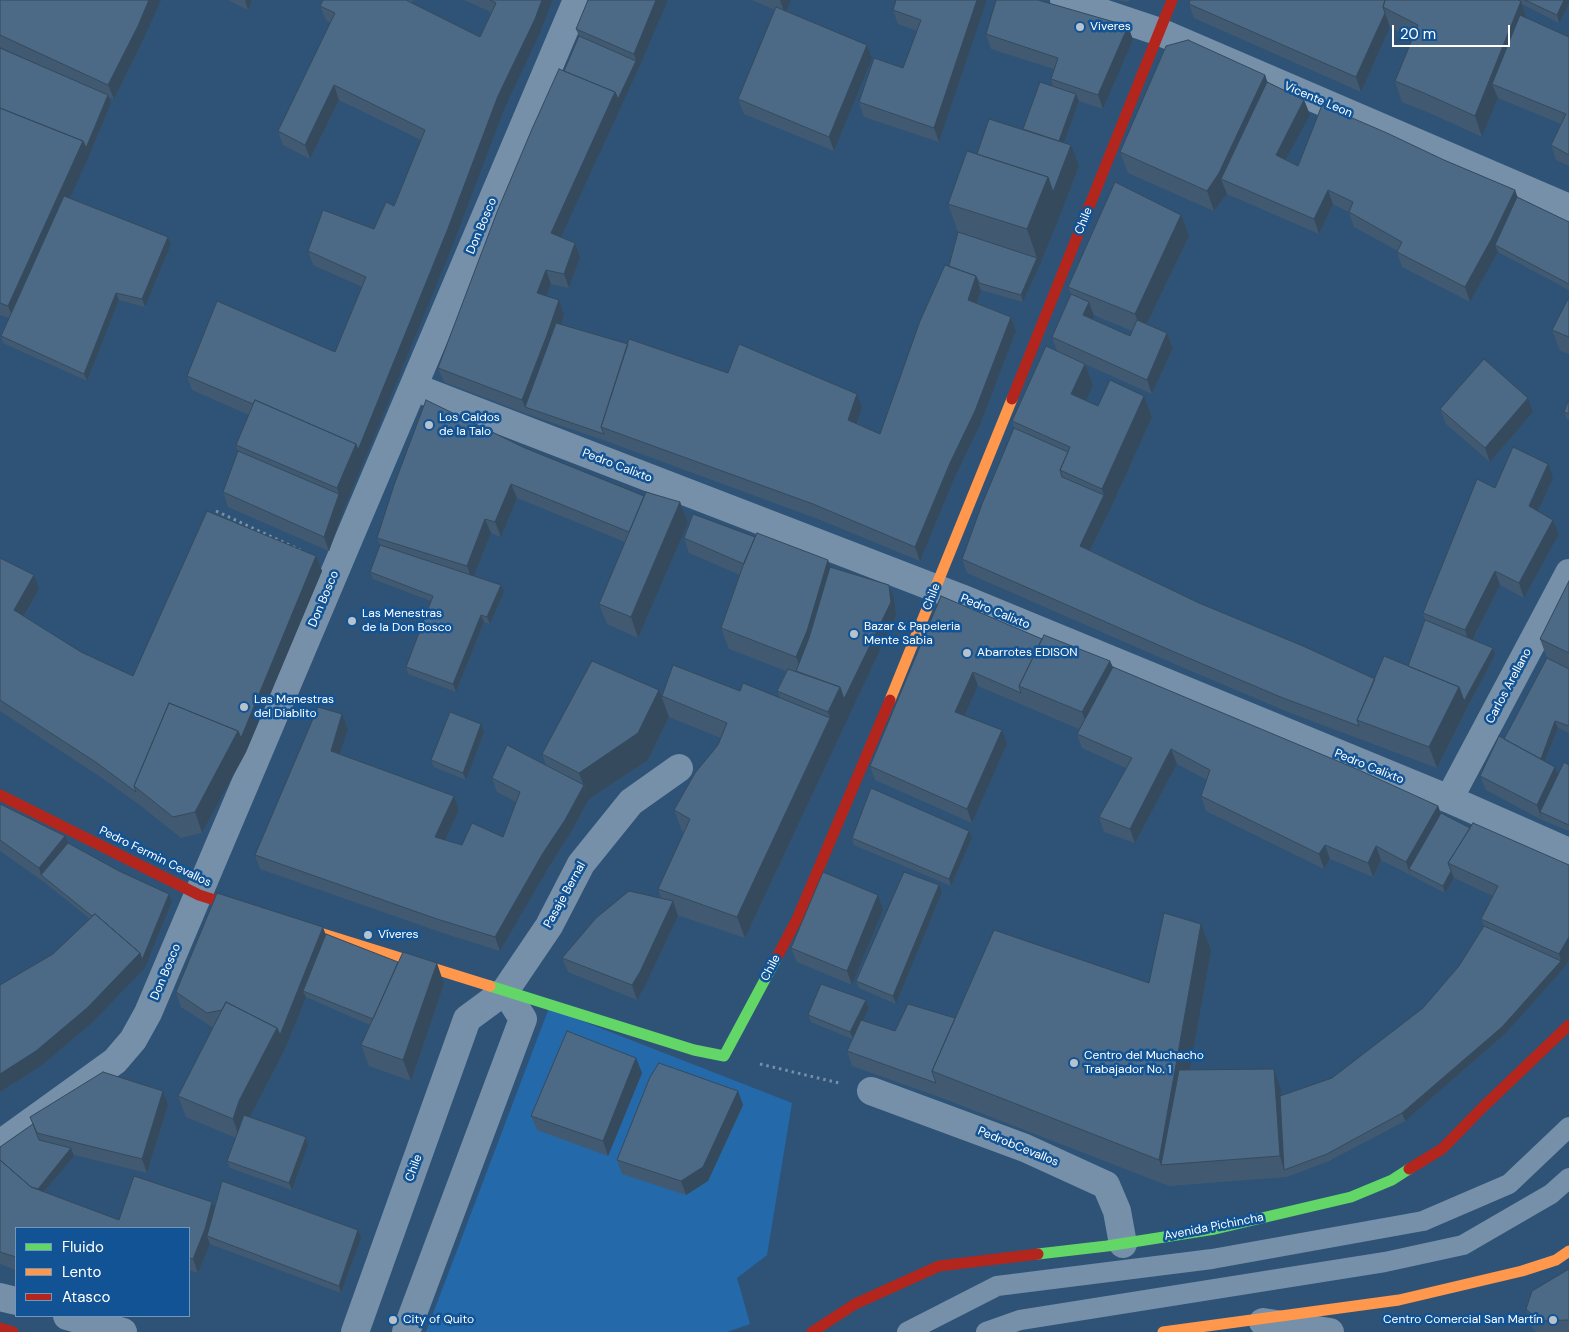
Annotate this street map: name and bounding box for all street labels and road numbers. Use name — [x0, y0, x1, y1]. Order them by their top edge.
street label: Vicente Leon — [1282, 79, 1354, 121]
street label: Don Bosco — [464, 196, 500, 256]
street label: Chile — [1072, 205, 1096, 237]
street label: Pedro Calixto — [580, 446, 654, 486]
street label: Don Bosco — [306, 569, 342, 629]
street label: Chile — [920, 581, 944, 613]
street label: Pedro Calixto — [958, 592, 1032, 632]
street label: Carlos Arellano — [1483, 646, 1535, 726]
street label: Pedro Calixto — [1332, 747, 1406, 787]
street label: Pedro Fermin Cevallos — [97, 824, 213, 890]
street label: Pasaje Bernal — [541, 859, 589, 931]
street label: Don Bosco — [148, 942, 184, 1002]
street label: Chile — [758, 952, 784, 984]
street label: PedrobCevallos — [975, 1124, 1061, 1170]
street label: Chile — [402, 1152, 426, 1184]
street label: Avenida Pichincha — [1163, 1210, 1265, 1244]

